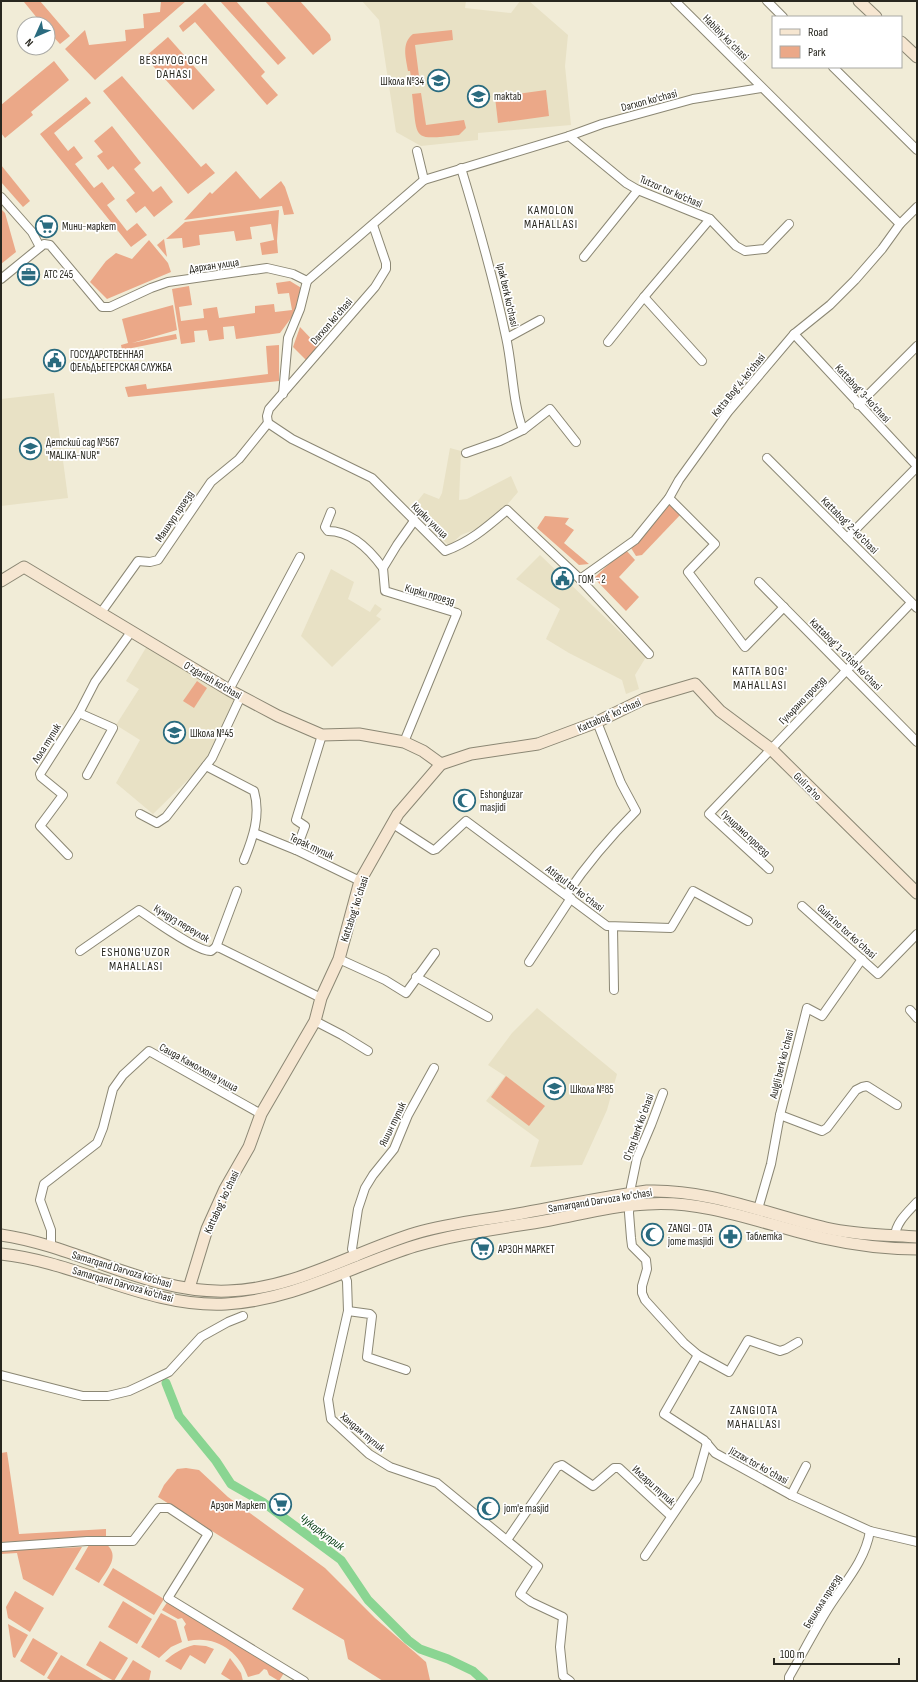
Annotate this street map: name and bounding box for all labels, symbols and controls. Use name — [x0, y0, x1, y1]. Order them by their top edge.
street label: Habibiy koʻchasi — [700, 12, 751, 63]
north arrow — [16, 16, 56, 56]
legend — [772, 16, 902, 68]
text: Road — [808, 25, 828, 40]
text: N — [23, 36, 36, 49]
text: Park — [808, 45, 826, 60]
district label: BESHYOG'OCH DAHASI — [140, 53, 208, 82]
school or university icon: Школа №34 — [426, 68, 452, 94]
place label: Школа №34 — [380, 75, 424, 88]
school or university icon: maktab — [466, 83, 492, 109]
street label: Darxon ko'chasi — [620, 87, 679, 114]
place label: maktab — [494, 90, 522, 103]
street label: Tutzor tor ko‘chasi — [638, 172, 704, 210]
district label: KAMOLON MAHALLASI — [524, 203, 578, 232]
supermarket icon: Мини-маркет — [33, 213, 59, 239]
place label: Мини-маркет — [62, 220, 116, 233]
street label: Дархан улица — [188, 256, 240, 275]
office icon: АТС 245 — [16, 261, 42, 287]
street label: Ipak berk ko'chasi — [494, 262, 521, 328]
place label: АТС 245 — [43, 268, 73, 281]
street label: Darxon ko'chasi — [308, 295, 355, 347]
public building icon: ГОСУДАРСТВЕННАЯ ФЕЛЬДЪЕГЕРСКАЯ СЛУЖБА — [42, 347, 68, 373]
place label: ГОСУДАРСТВЕННАЯ ФЕЛЬДЪЕГЕРСКАЯ СЛУЖБА — [70, 348, 172, 374]
street label: Katta Bog' 4-ko'chasi — [709, 351, 768, 419]
street label: Kattabog' 3-ko'chasi — [832, 361, 893, 425]
school or university icon: Детский сад №567 "MALIKA-NUR" — [18, 435, 44, 461]
place label: Детский сад №567 "MALIKA-NUR" — [46, 436, 120, 462]
street label: Машхур проезд — [152, 488, 196, 544]
street label: Kattabog' 2-ko'chasi — [818, 494, 881, 557]
street label: Кирки улица — [409, 500, 451, 541]
public building icon: ГОМ - 2 — [550, 566, 576, 592]
place label: ГОМ - 2 — [578, 573, 606, 586]
street label: Кирки проезд — [403, 581, 456, 608]
street label: Kattabog' 1-o'tish ko'chasi — [807, 616, 884, 693]
street label: O‘zgarish ko‘chasi — [182, 659, 244, 702]
district label: KATTA BOG' MAHALLASI — [732, 664, 788, 693]
street label: Гульрано проезд — [776, 673, 829, 727]
street label: Kattabogʻ koʻchasi — [575, 696, 643, 735]
street label: Лола тупик — [29, 720, 64, 766]
school or university icon: Школа №45 — [162, 720, 188, 746]
place label: Школа №45 — [190, 727, 233, 740]
street label: Guli ra'no — [791, 770, 825, 803]
mosque icon: Eshonguzar masjidi — [452, 787, 478, 813]
place label: Eshonguzar masjidi — [480, 788, 523, 814]
street label: Гулирано проезд — [718, 807, 773, 859]
street label: Терак тупик — [287, 830, 337, 863]
street label: Atirgul tor koʻchasi — [543, 862, 606, 914]
street label: Kattabogʻ koʻchasi — [338, 875, 371, 944]
street label: Gulraʼno tor koʻchasi — [814, 901, 879, 961]
street label: Кундуз переулок — [151, 902, 213, 946]
district label: ESHONG'UZOR MAHALLASI — [101, 945, 171, 974]
street label: Aulgli berk koʻchasi — [766, 1028, 796, 1101]
street label: Саида Камолхона улица — [157, 1040, 240, 1094]
school or university icon: Школа №85 — [541, 1076, 567, 1102]
place label: Школа №85 — [570, 1083, 614, 1096]
street label: Oʻroq berk koʻchasi — [620, 1092, 657, 1162]
street label: Яшин тупик — [376, 1099, 409, 1149]
street label: Kattabogʻ koʻchasi — [201, 1169, 242, 1236]
street label: Samarqand Darvoza koʻchasi — [547, 1186, 653, 1215]
mosque icon: ZANGI - OTA jome masjidi — [639, 1221, 665, 1247]
place label: ZANGI - OTA jome masjidi — [667, 1222, 714, 1248]
pharmacy icon: Таблетка — [718, 1223, 744, 1249]
place label: Таблетка — [746, 1230, 782, 1243]
supermarket icon: АРЗОН МАРКЕТ — [470, 1236, 496, 1262]
place label: АРЗОН МАРКЕТ — [497, 1243, 555, 1256]
street label: Samarqand Darvoza ko‘chasi — [70, 1248, 173, 1291]
street label: Samarqand Darvoza ko'chasi — [71, 1264, 175, 1305]
district label: ZANGIOTA MAHALLASI — [727, 1403, 781, 1432]
street label: Хандам тупик — [337, 1409, 388, 1455]
street label: Jizzax tor koʻchasi — [726, 1443, 790, 1487]
street label: Илгари тупик — [629, 1463, 678, 1509]
supermarket icon: Арзон Маркет — [268, 1492, 294, 1518]
mosque icon: jom'e masjid — [475, 1495, 501, 1521]
place label: Арзон Маркет — [210, 1499, 266, 1512]
place label: jom'e masjid — [503, 1502, 549, 1515]
water label: Чукаркуприк — [296, 1511, 348, 1555]
street label: Бешлола проезд — [801, 1572, 844, 1631]
scale bar — [774, 1640, 899, 1666]
text: 100 m — [780, 1647, 805, 1662]

